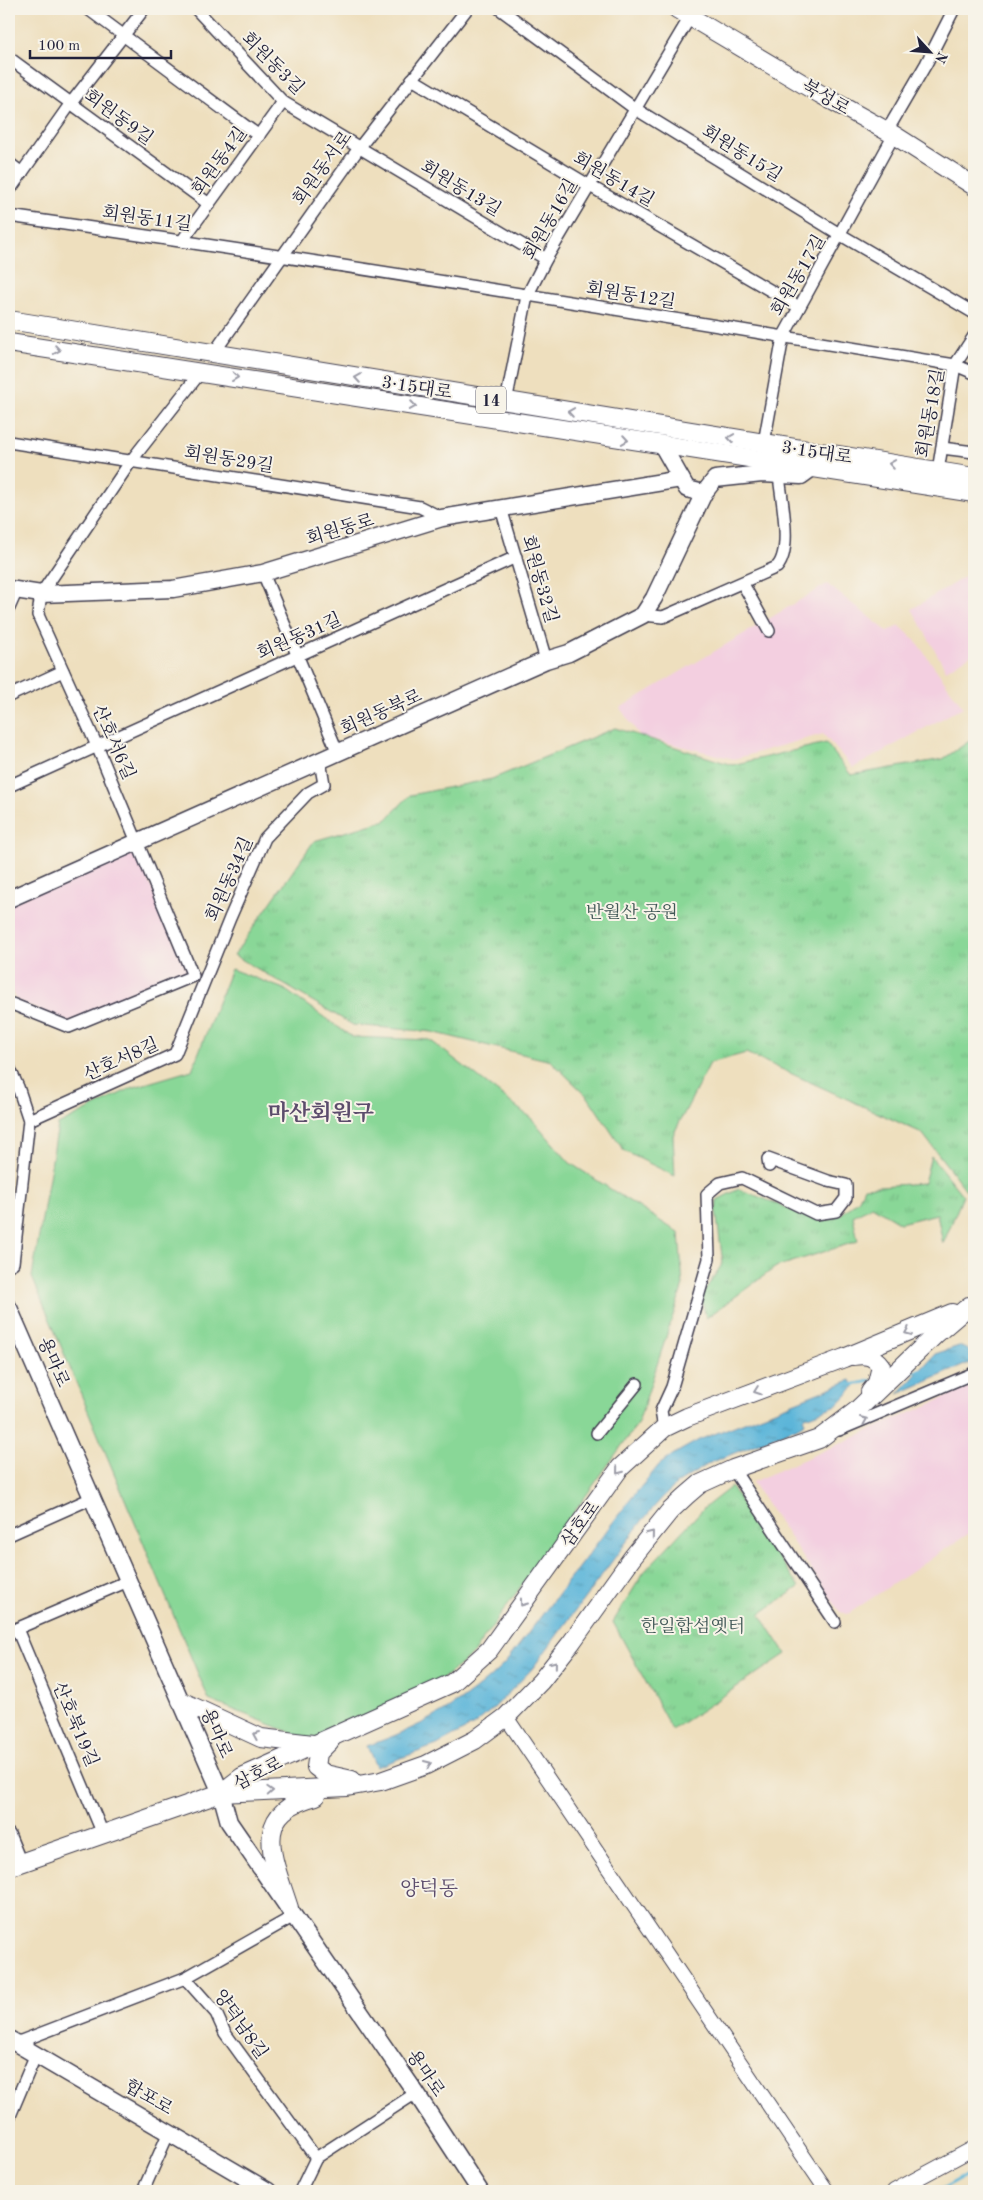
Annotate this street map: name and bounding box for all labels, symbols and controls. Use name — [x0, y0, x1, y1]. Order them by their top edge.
scale bar — [30, 28, 171, 60]
street label: 회원동3길 — [238, 28, 308, 98]
north arrow — [906, 28, 956, 78]
text: 100 m — [38, 39, 80, 54]
text: N — [932, 49, 949, 65]
street label: 북성로 — [798, 75, 854, 119]
street label: 회원동9길 — [81, 86, 157, 149]
street label: 회원동15길 — [698, 121, 785, 185]
street label: 회원동4길 — [188, 123, 251, 199]
street label: 회원동서로 — [289, 128, 356, 209]
street label: 회원동14길 — [570, 149, 658, 210]
street label: 회원동13길 — [417, 157, 504, 220]
street label: 회원동16길 — [520, 175, 581, 263]
street label: 회원동11길 — [101, 203, 193, 234]
street label: 회원동17길 — [768, 231, 829, 319]
street label: 회원동12길 — [585, 279, 677, 312]
one-way arrow — [53, 345, 61, 355]
street label: 회원동18길 — [913, 367, 948, 459]
one-way arrow — [231, 371, 239, 382]
one-way arrow — [354, 373, 363, 383]
street label: 3·15대로 — [380, 373, 454, 402]
road number: 14 — [476, 386, 506, 414]
one-way arrow — [408, 400, 417, 410]
one-way arrow — [566, 408, 575, 418]
one-way arrow — [621, 434, 629, 444]
one-way arrow — [727, 434, 735, 444]
street label: 3·15대로 — [780, 438, 854, 467]
street label: 회원동29길 — [183, 443, 275, 476]
one-way arrow — [887, 459, 896, 469]
street label: 회원동로 — [304, 510, 376, 549]
street label: 회원동32길 — [518, 533, 561, 625]
street label: 회원동31길 — [254, 609, 344, 664]
street label: 회원동북로 — [337, 685, 425, 739]
street label: 산호서6길 — [89, 701, 139, 783]
street label: 회원동34길 — [202, 834, 257, 924]
park label: 반월산 공원 — [586, 903, 678, 922]
street label: 산호서8길 — [80, 1034, 162, 1084]
district label: 마산회원구 — [268, 1100, 374, 1125]
one-way arrow — [904, 1325, 913, 1336]
street label: 용마로 — [34, 1335, 73, 1390]
one-way arrow — [753, 1385, 761, 1395]
one-way arrow — [859, 1415, 868, 1426]
one-way arrow — [616, 1465, 624, 1474]
street label: 삼호로 — [557, 1497, 603, 1551]
one-way arrow — [646, 1531, 654, 1540]
one-way arrow — [520, 1597, 529, 1606]
park label: 한일합섬옛터 — [641, 1617, 745, 1636]
one-way arrow — [549, 1661, 557, 1670]
street label: 산호북19길 — [49, 1678, 103, 1770]
street label: 용마로 — [197, 1706, 236, 1761]
one-way arrow — [252, 1731, 261, 1741]
street label: 삼호로 — [230, 1752, 286, 1794]
one-way arrow — [423, 1759, 432, 1770]
one-way arrow — [266, 1786, 274, 1796]
district label: 양덕동 — [400, 1878, 458, 1900]
street label: 양덕남8길 — [210, 1986, 271, 2063]
street label: 용마로 — [403, 2046, 448, 2100]
street label: 합포로 — [121, 2076, 176, 2119]

